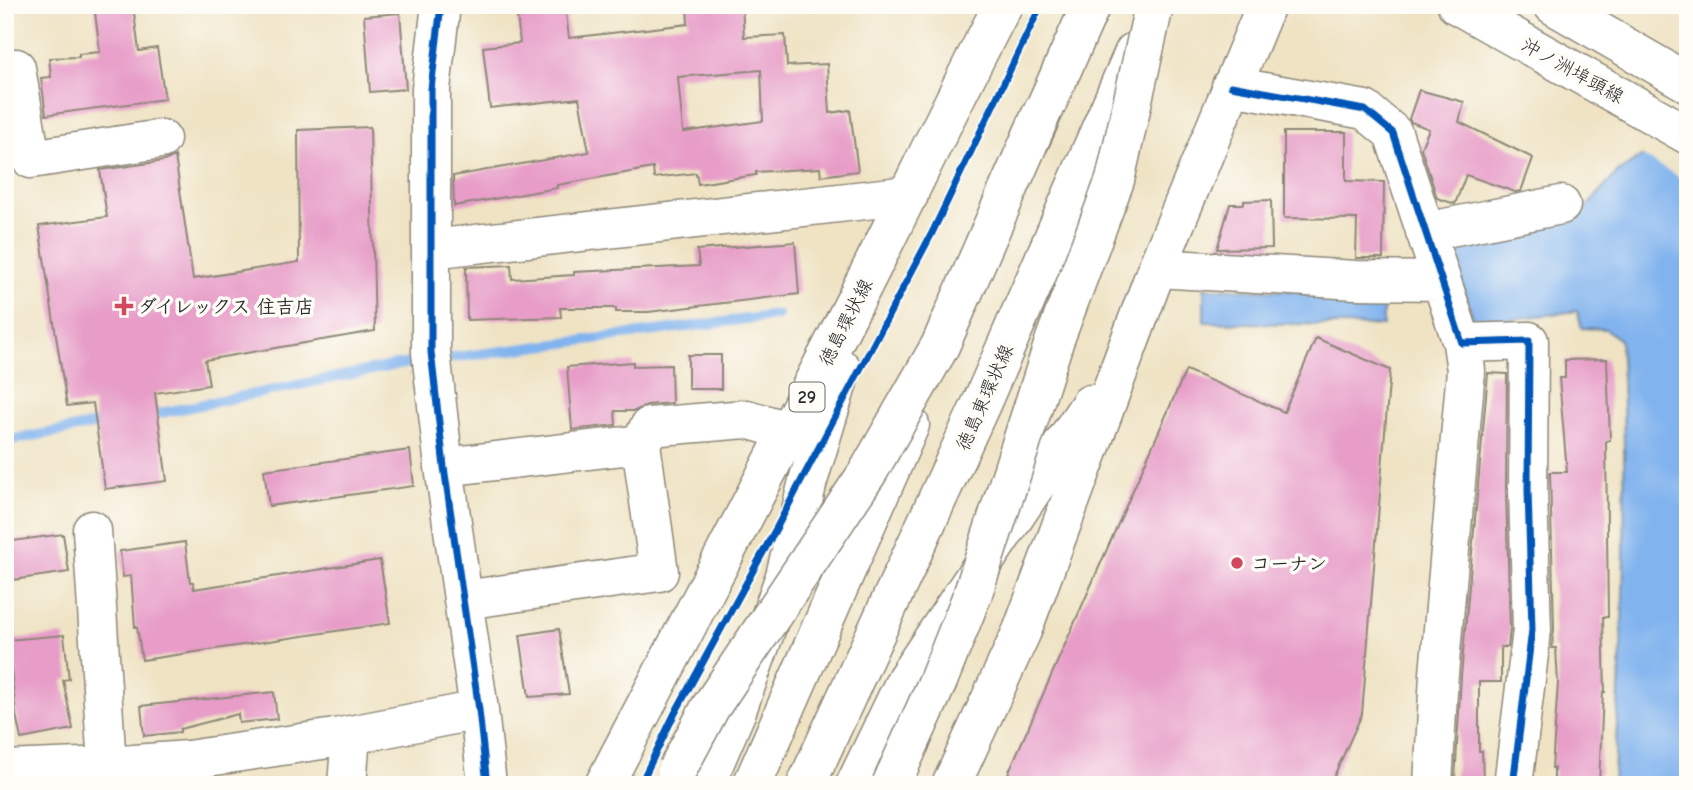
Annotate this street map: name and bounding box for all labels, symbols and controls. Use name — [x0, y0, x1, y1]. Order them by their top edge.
street label: 沖ノ洲埠頭線 — [1517, 34, 1628, 108]
street label: 徳島環状線 — [815, 275, 877, 370]
place label: ダイレックス 住吉店 — [138, 296, 314, 318]
marker: ダイレックス 住吉店 — [116, 298, 132, 314]
street label: 徳島東環状線 — [952, 341, 1018, 454]
road number: 29 — [790, 382, 824, 412]
place label: コーナン — [1251, 553, 1327, 575]
marker: コーナン — [1229, 555, 1245, 571]

